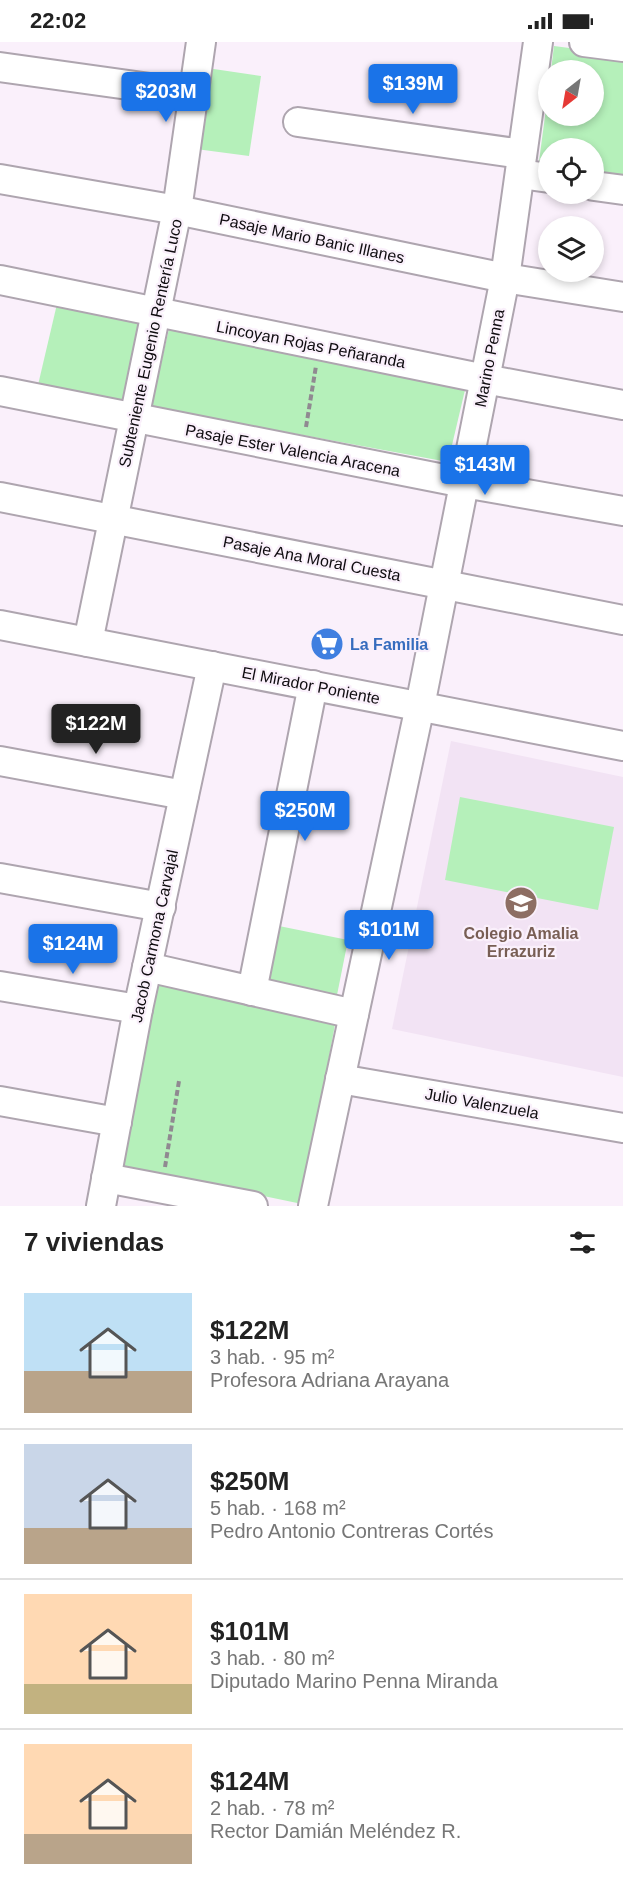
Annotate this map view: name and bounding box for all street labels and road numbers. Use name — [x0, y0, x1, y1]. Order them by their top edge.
street label: Pasaje Mario Banic Illanes — [218, 211, 406, 266]
street label: Subteniente Eugenio Rentería Luco — [116, 217, 185, 469]
street label: Marino Penna — [472, 307, 507, 409]
street label: Lincoyan Rojas Peñaranda — [215, 318, 407, 371]
street label: Pasaje Ester Valencia Aracena — [184, 421, 402, 480]
street label: Pasaje Ana Moral Cuesta — [222, 533, 402, 584]
street label: El Mirador Poniente — [240, 664, 382, 707]
street label: Jacob Carmona Carvajal — [128, 848, 181, 1024]
street label: Julio Valenzuela — [424, 1085, 540, 1122]

